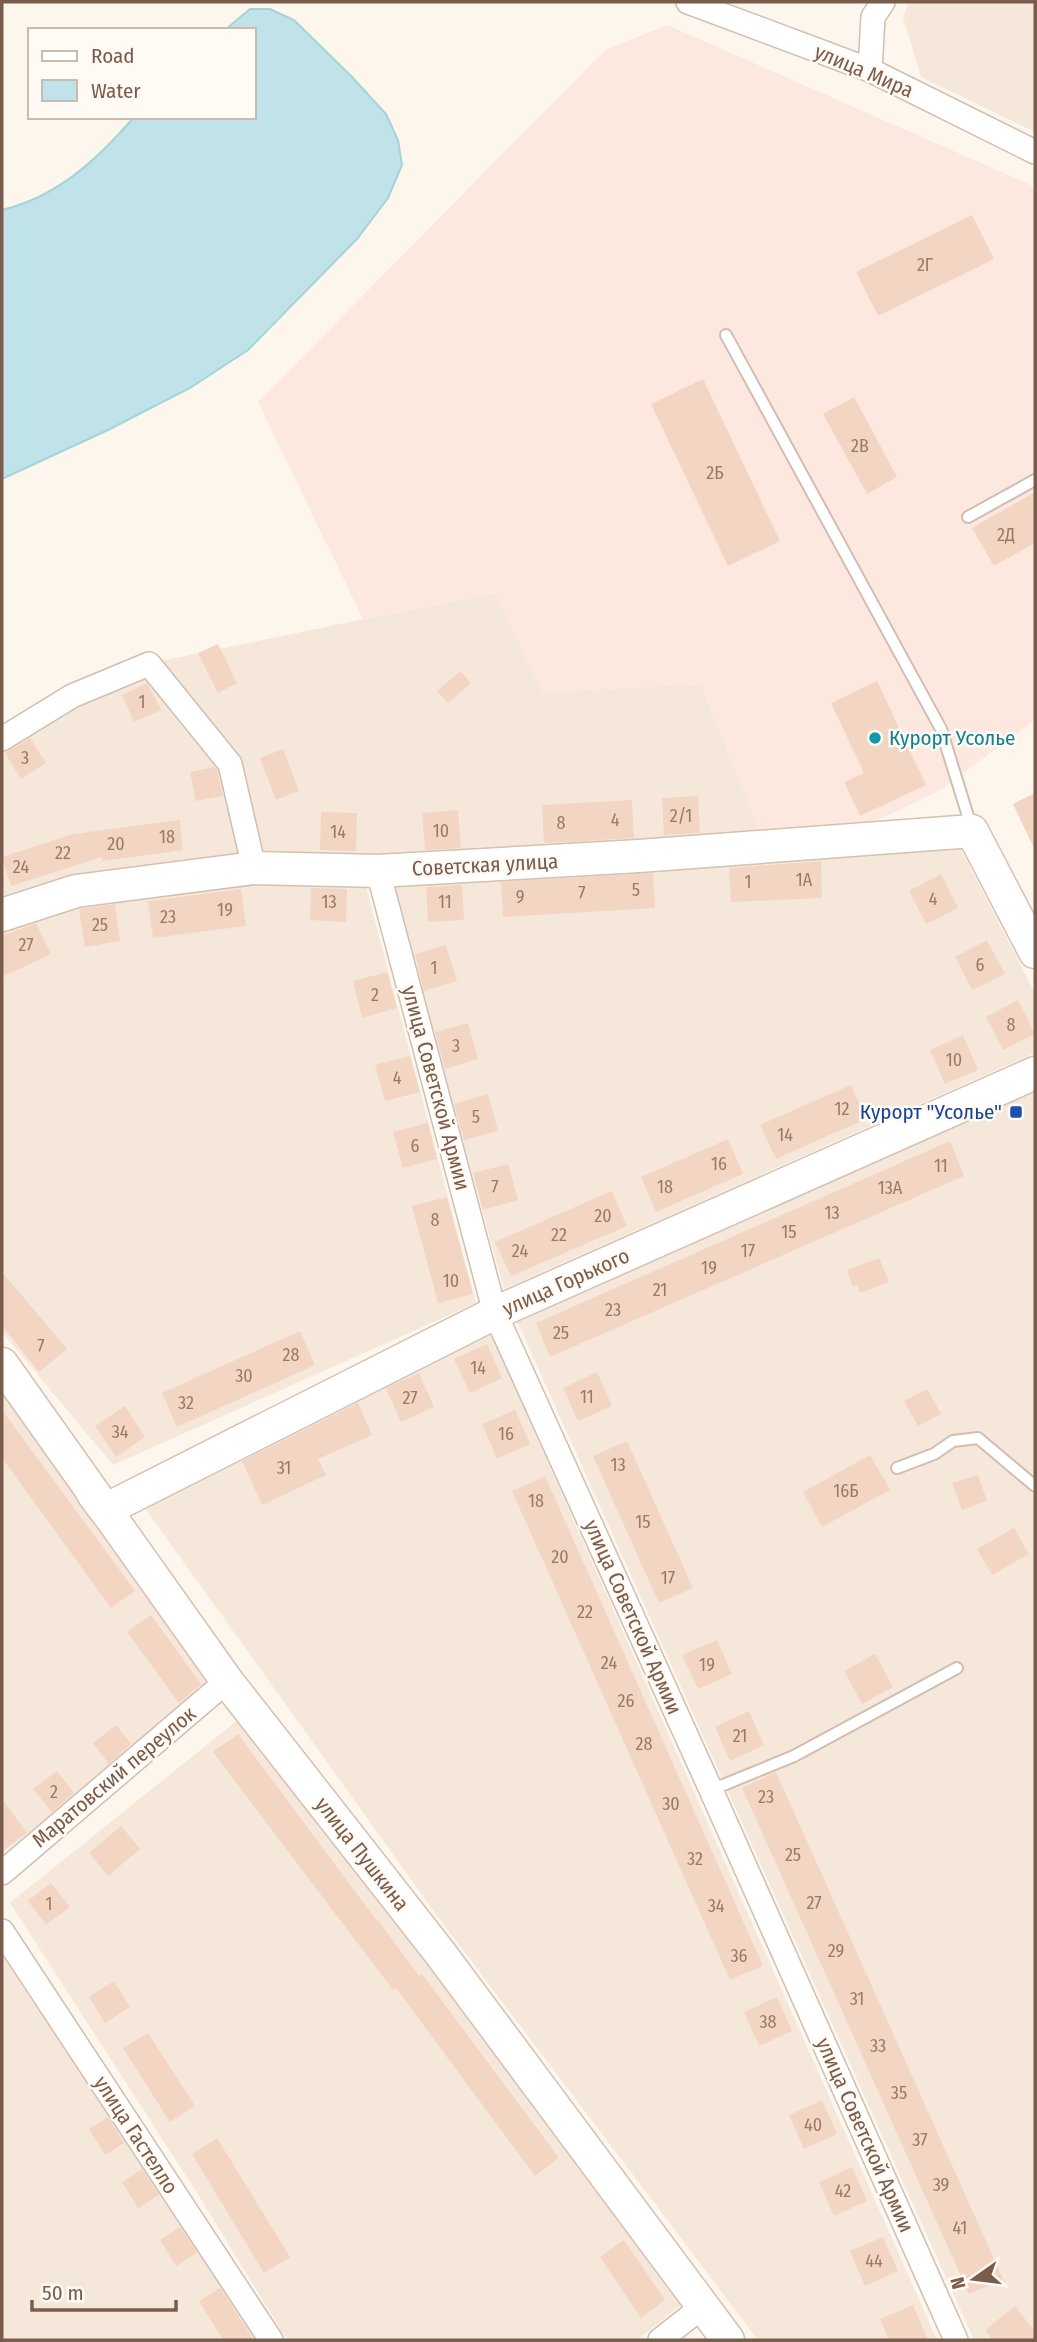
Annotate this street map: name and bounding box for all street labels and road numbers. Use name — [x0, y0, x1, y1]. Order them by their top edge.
street label: улица Мира — [811, 39, 917, 103]
street label: Советская улица — [411, 848, 559, 882]
street label: улица Советской Армии — [396, 983, 476, 1193]
street label: улица Горького — [498, 1242, 634, 1322]
street label: улица Советской Армии — [578, 1515, 688, 1719]
street label: Маратовский переулок — [27, 1701, 201, 1853]
street label: улица Пушкина — [310, 1792, 414, 1916]
street label: улица Советской Армии — [810, 2033, 920, 2237]
street label: улица Гастелло — [88, 2071, 184, 2199]

